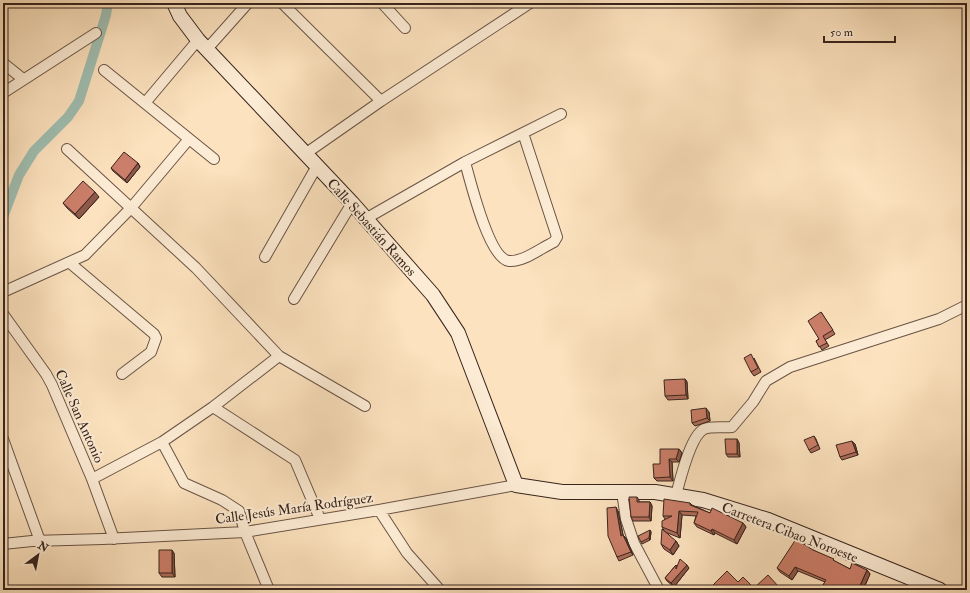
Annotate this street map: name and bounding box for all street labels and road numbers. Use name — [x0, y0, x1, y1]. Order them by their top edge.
street label: Calle Sebastián Ramos — [323, 175, 420, 280]
street label: Calle San Antonio — [51, 367, 108, 466]
street label: Calle Jesús María Rodríguez — [214, 489, 374, 528]
street label: Carretera Cibao Noroeste — [719, 499, 860, 566]

